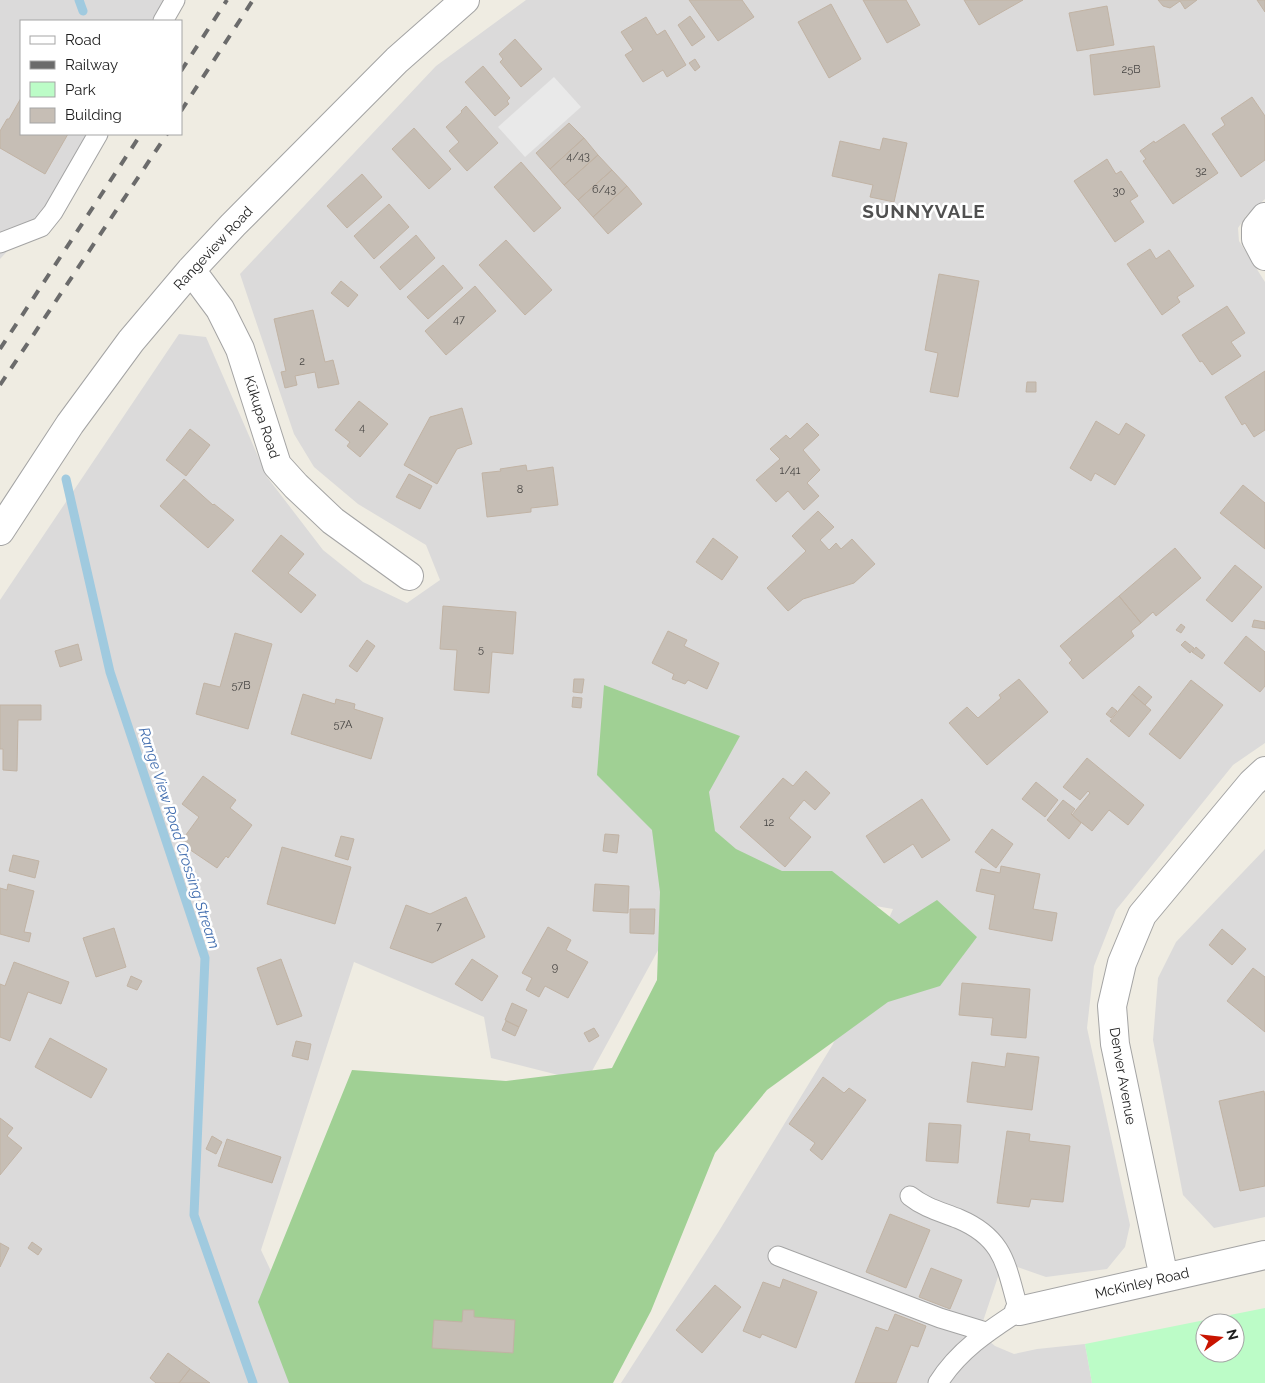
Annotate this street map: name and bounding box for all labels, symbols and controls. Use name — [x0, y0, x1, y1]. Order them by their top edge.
legend — [20, 20, 182, 135]
text: Road — [65, 31, 101, 49]
text: Railway — [65, 56, 118, 74]
house number: 25B — [1121, 63, 1141, 76]
text: Park — [65, 81, 96, 99]
text: Building — [65, 106, 122, 124]
house number: 4/43 — [566, 150, 590, 163]
house number: 32 — [1195, 165, 1207, 178]
house number: 6/43 — [592, 183, 616, 196]
house number: 30 — [1113, 185, 1126, 198]
district label: SUNNYVALE — [862, 200, 986, 222]
street label: Rangeview Road — [170, 203, 256, 293]
house number: 47 — [453, 313, 465, 326]
house number: 2 — [299, 355, 305, 368]
street label: Kūkupa Road — [241, 374, 283, 460]
house number: 4 — [359, 421, 365, 434]
house number: 1/41 — [779, 464, 801, 477]
house number: 8 — [517, 483, 523, 496]
house number: 5 — [478, 643, 484, 656]
house number: 57B — [231, 679, 251, 692]
house number: 57A — [334, 718, 353, 731]
water label: Range View Road Crossing Stream — [135, 725, 223, 951]
house number: 12 — [764, 816, 774, 829]
house number: 7 — [436, 920, 442, 933]
house number: 9 — [552, 961, 558, 974]
street label: Denver Avenue — [1107, 1026, 1139, 1126]
street label: McKinley Road — [1093, 1264, 1191, 1302]
north arrow — [1195, 1313, 1245, 1363]
text: N — [1223, 1327, 1242, 1342]

